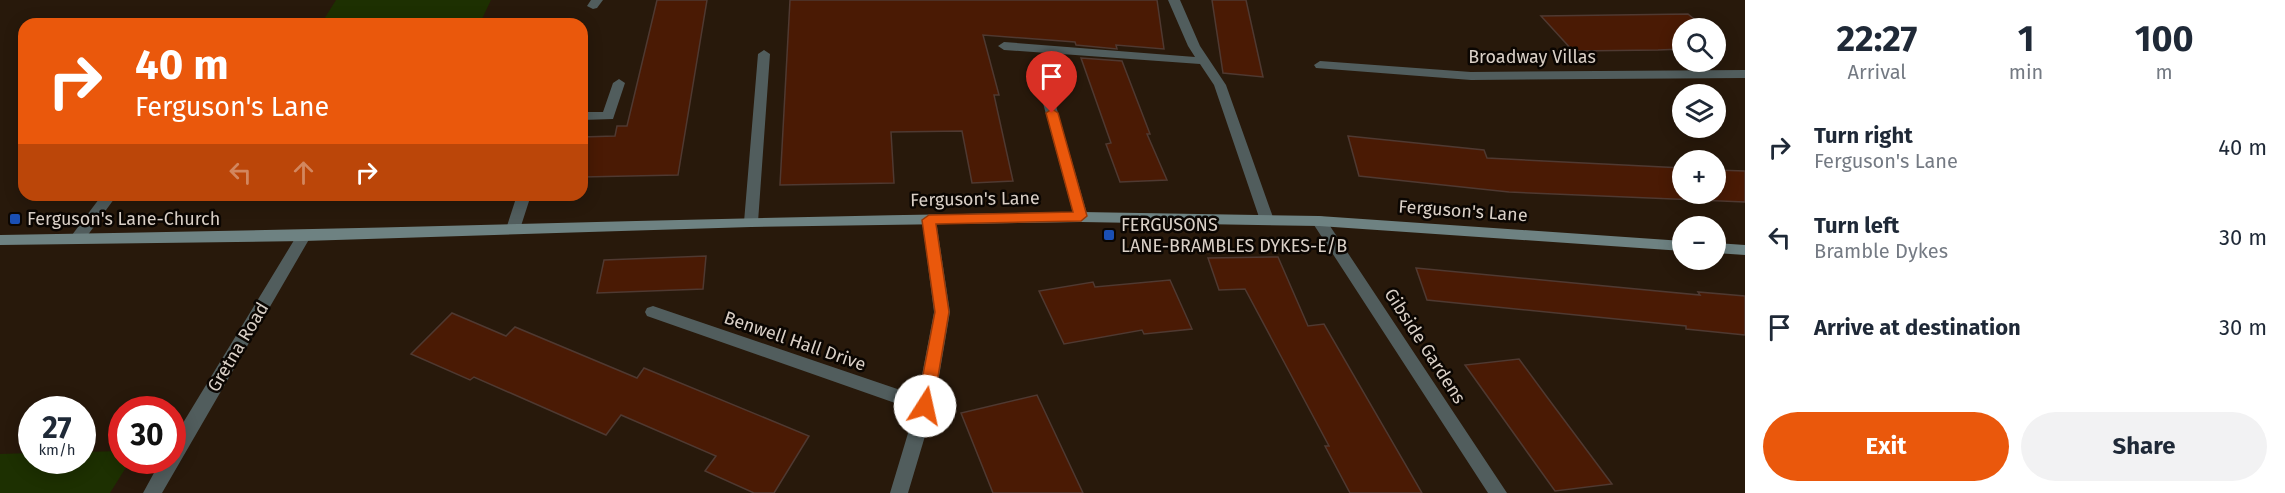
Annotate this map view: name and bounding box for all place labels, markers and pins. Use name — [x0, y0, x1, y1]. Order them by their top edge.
pin — [1026, 51, 1077, 113]
place label: Ferguson's Lane-Church — [27, 208, 220, 230]
marker: Ferguson's Lane-Church — [8, 212, 22, 226]
place label: FERGUSONS LANE-BRAMBLES DYKES-E/B — [1121, 214, 1347, 257]
marker: FERGUSONS LANE-BRAMBLES DYKES-E/B — [1102, 228, 1116, 242]

